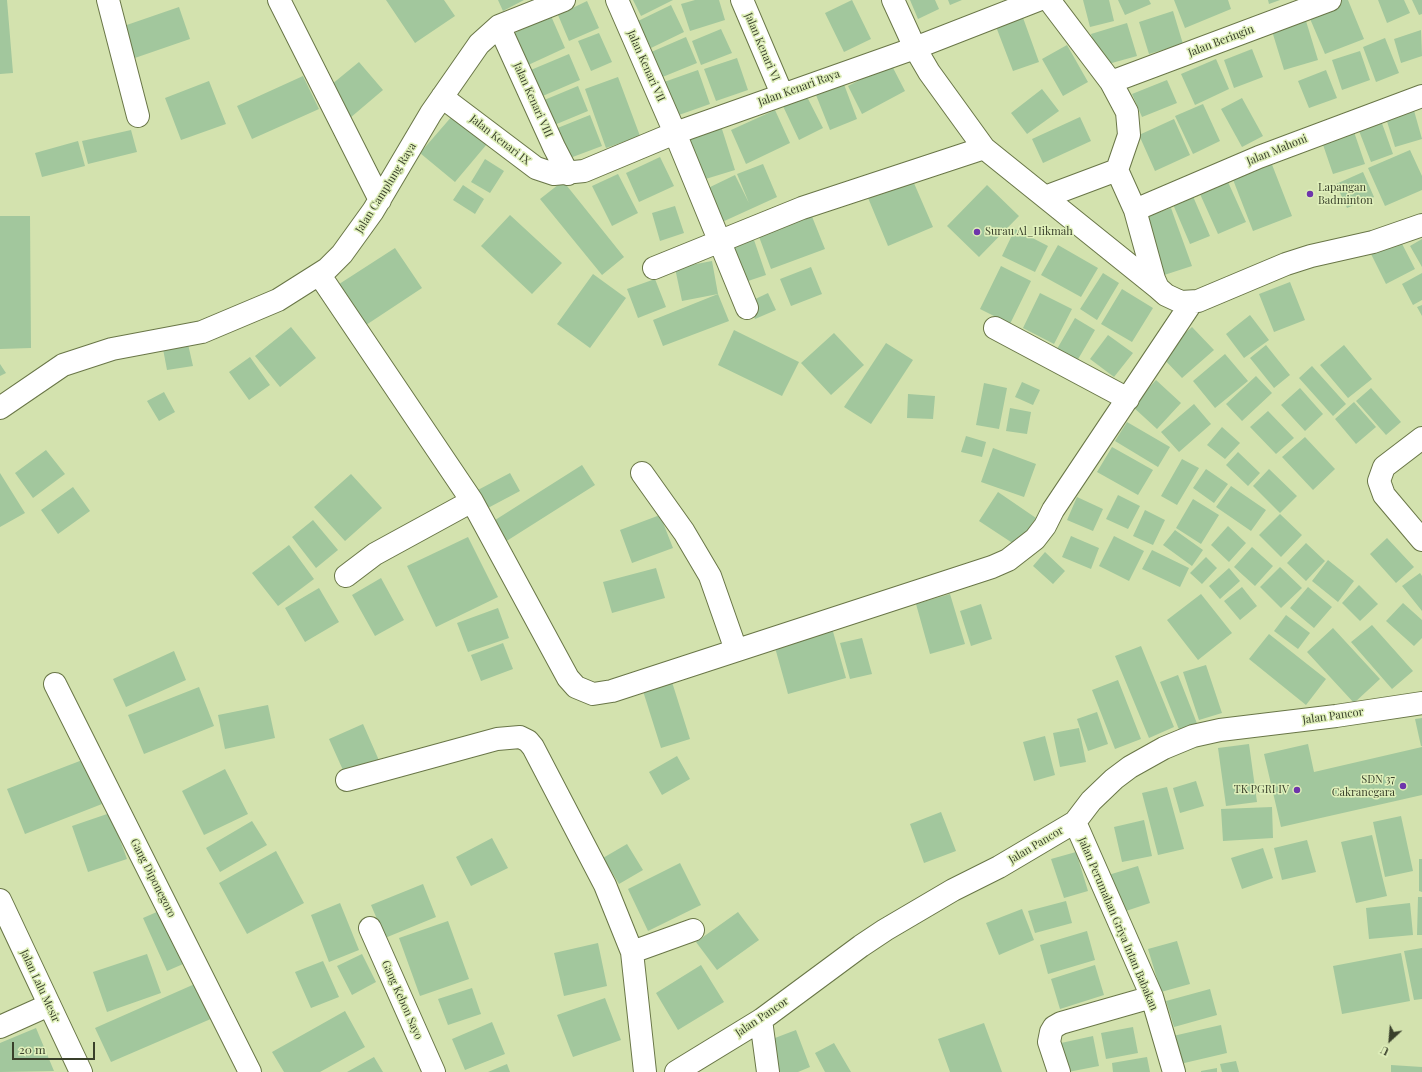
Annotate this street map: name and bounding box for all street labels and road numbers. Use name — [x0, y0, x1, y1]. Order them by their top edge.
street label: Jalan Kenari VI — [742, 11, 782, 83]
street label: Jalan Beringin — [1186, 22, 1256, 60]
street label: Jalan Kenari VII — [624, 28, 668, 104]
street label: Jalan Kenari VIII — [511, 61, 555, 139]
street label: Jalan Kenari Raya — [756, 67, 842, 109]
street label: Jalan Kenari IX — [467, 112, 533, 168]
street label: Jalan Mahoni — [1245, 132, 1309, 168]
street label: Jalan Camplung Raya — [353, 140, 419, 236]
street label: Jalan Pancor — [1302, 705, 1364, 727]
street label: Jalan Pancor — [1006, 824, 1066, 866]
street label: Jalan Perumahan Griya Intan Babakan — [1075, 835, 1161, 1013]
street label: Gang Diponegoro — [128, 837, 178, 919]
street label: Jalan Lalu Mesir — [17, 947, 63, 1025]
street label: Gang Kebon Sayo — [379, 958, 425, 1042]
street label: Jalan Pancor — [733, 994, 791, 1040]

